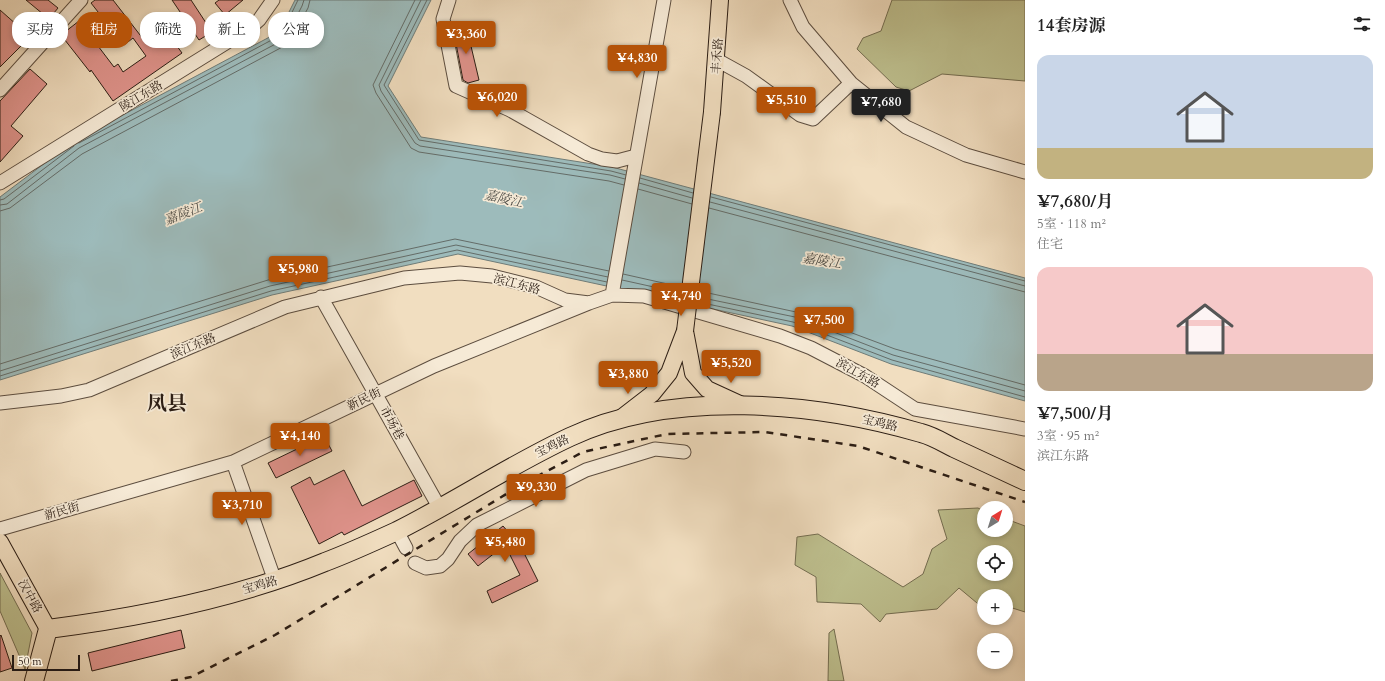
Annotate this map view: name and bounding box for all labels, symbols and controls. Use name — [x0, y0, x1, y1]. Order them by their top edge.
chip: 买房 — [12, 12, 68, 48]
chip: 租房 — [76, 12, 132, 48]
chip: 筛选 — [140, 12, 196, 48]
chip: 新上 — [204, 12, 260, 48]
chip: 公寓 — [268, 12, 324, 48]
icon: filters — [1351, 13, 1373, 35]
text: 14套房源 — [1037, 14, 1105, 37]
pin: ¥3,360 — [433, 21, 499, 55]
text: ¥3,360 — [446, 25, 486, 43]
street label: 丰禾路 — [708, 37, 726, 75]
pin: ¥4,830 — [604, 45, 670, 79]
text: ¥4,830 — [617, 49, 657, 67]
street label: 陵江东路 — [116, 77, 166, 115]
icon: home — [1169, 81, 1241, 153]
pin: ¥6,020 — [464, 84, 530, 118]
pin: ¥5,510 — [753, 87, 819, 121]
text: ¥6,020 — [477, 88, 517, 106]
pin: ¥7,680 — [848, 89, 914, 123]
text: ¥5,510 — [766, 91, 806, 109]
text: ¥7,680 — [861, 93, 901, 111]
water label: 嘉陵江 — [483, 186, 527, 213]
text: ¥7,680/月 — [1037, 190, 1113, 213]
water label: 嘉陵江 — [162, 198, 207, 229]
text: 5室 · 118 m² — [1037, 215, 1106, 233]
text: 住宅 — [1037, 235, 1063, 253]
water label: 嘉陵江 — [801, 249, 844, 273]
pin: ¥5,980 — [265, 256, 331, 290]
text: ¥5,980 — [278, 260, 318, 278]
street label: 滨江东路 — [492, 270, 542, 298]
pin: ¥4,740 — [648, 283, 714, 317]
text: ¥4,740 — [661, 287, 701, 305]
icon: home — [1169, 293, 1241, 365]
pin: ¥7,500 — [791, 307, 857, 341]
text: ¥7,500 — [804, 311, 844, 329]
street label: 滨江东路 — [168, 329, 218, 363]
pin: ¥5,520 — [698, 350, 764, 384]
text: ¥5,520 — [711, 354, 751, 372]
street label: 滨江东路 — [833, 354, 883, 392]
pin: ¥3,880 — [595, 361, 661, 395]
text: ¥3,880 — [608, 365, 648, 383]
street label: 新民街 — [344, 383, 385, 414]
district label: 凤县 — [147, 390, 187, 417]
text: ¥7,500/月 — [1037, 402, 1113, 425]
street label: 市场巷 — [376, 403, 408, 443]
street label: 宝鸡路 — [861, 411, 899, 435]
pin: ¥4,140 — [267, 423, 333, 457]
text: ¥4,140 — [280, 427, 320, 445]
text: 3室 · 95 m² — [1037, 427, 1099, 445]
street label: 宝鸡路 — [532, 431, 572, 461]
text: 滨江东路 — [1037, 447, 1089, 465]
pin: ¥9,330 — [503, 474, 569, 508]
text: ¥9,330 — [516, 478, 556, 496]
pin: ¥3,710 — [209, 492, 275, 526]
text: ¥3,710 — [222, 496, 262, 514]
street label: 新民街 — [42, 498, 82, 524]
north arrow — [977, 501, 1013, 537]
map controls — [977, 501, 1013, 669]
pin: ¥5,480 — [472, 529, 538, 563]
text: ¥5,480 — [485, 533, 525, 551]
button: locate — [977, 545, 1013, 581]
street label: 宝鸡路 — [240, 572, 280, 598]
street label: 汉中路 — [14, 576, 46, 616]
button: + — [977, 589, 1013, 625]
button: − — [977, 633, 1013, 669]
scale bar — [12, 653, 80, 672]
text: 50 m — [18, 654, 42, 669]

